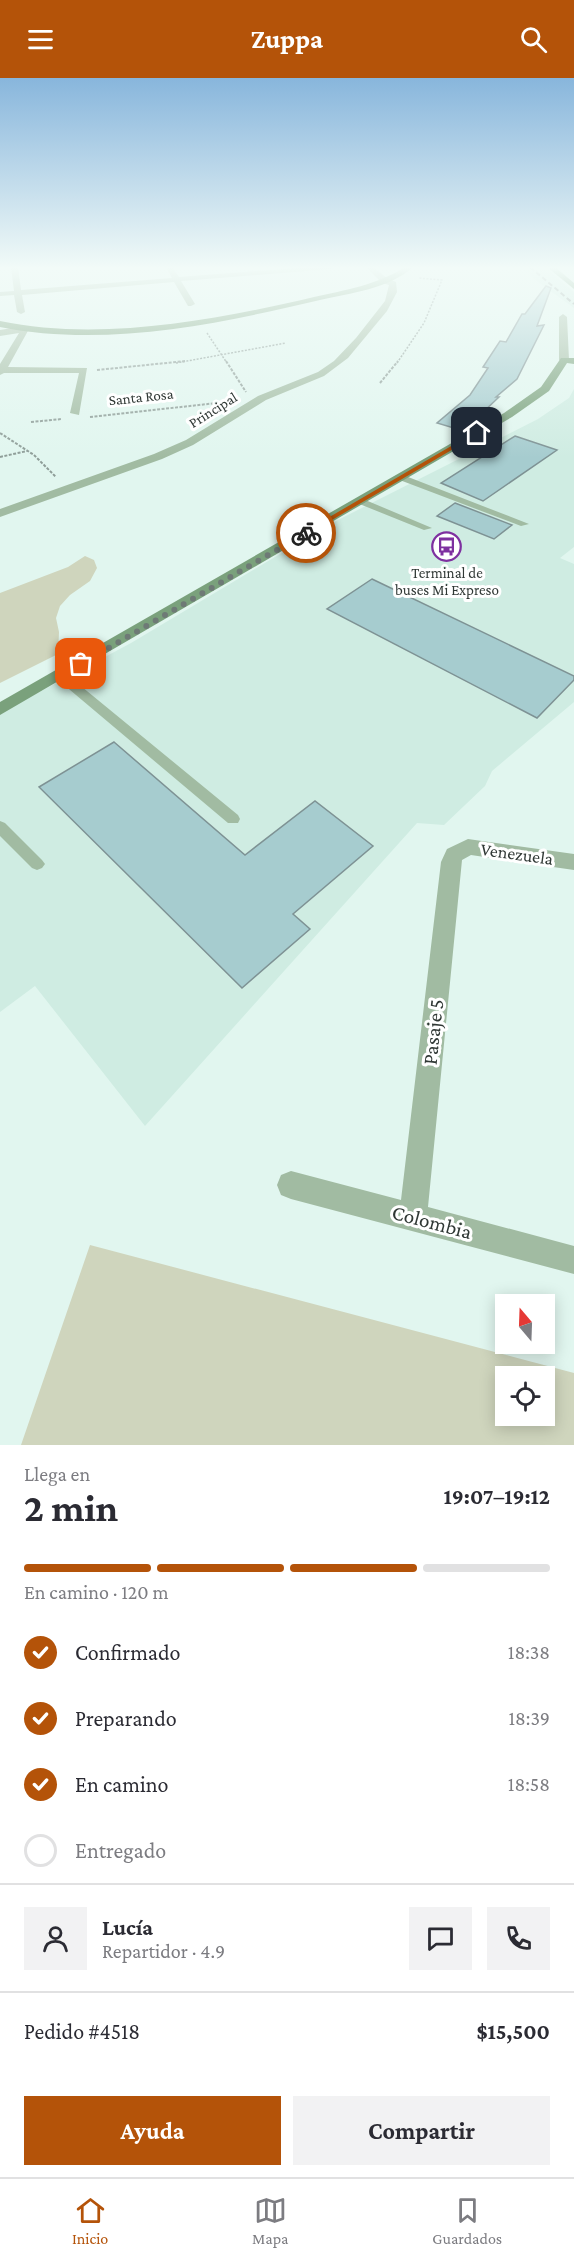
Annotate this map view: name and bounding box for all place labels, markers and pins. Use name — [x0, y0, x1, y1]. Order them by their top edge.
pin — [451, 407, 502, 458]
bus stop icon: Terminal de buses Mi Expreso — [431, 530, 463, 562]
place label: Terminal de buses Mi Expreso — [395, 565, 499, 599]
pin — [55, 638, 106, 689]

